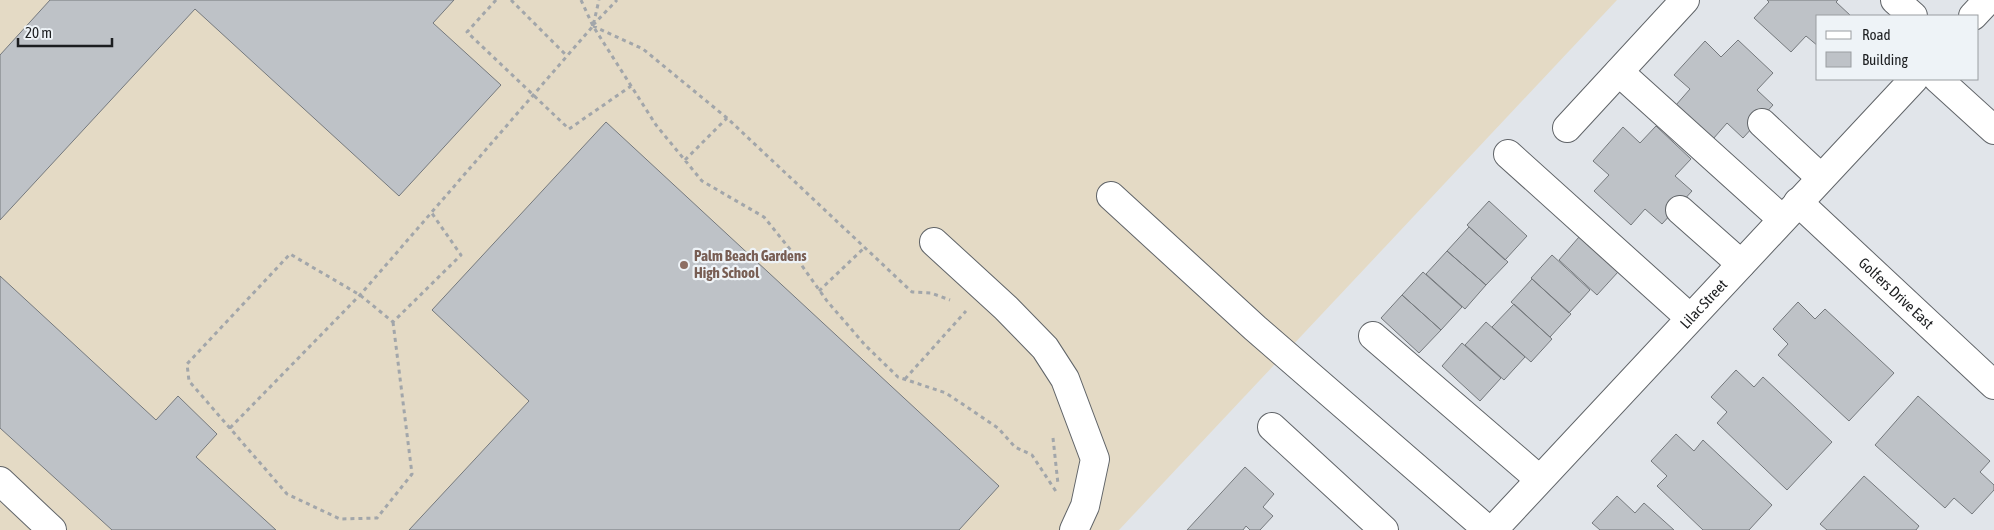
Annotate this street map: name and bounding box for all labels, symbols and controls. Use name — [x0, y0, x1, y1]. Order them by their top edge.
scale bar — [18, 15, 111, 47]
legend — [1816, 15, 1979, 80]
text: 20 m — [25, 24, 52, 41]
text: Road — [1862, 26, 1891, 43]
text: Building — [1862, 51, 1908, 68]
place label: Palm Beach Gardens High School — [694, 247, 807, 281]
street label: Golfers Drive East — [1855, 254, 1937, 332]
marker: Palm Beach Gardens High School — [678, 259, 690, 271]
street label: Lilac Street — [1677, 276, 1730, 332]

